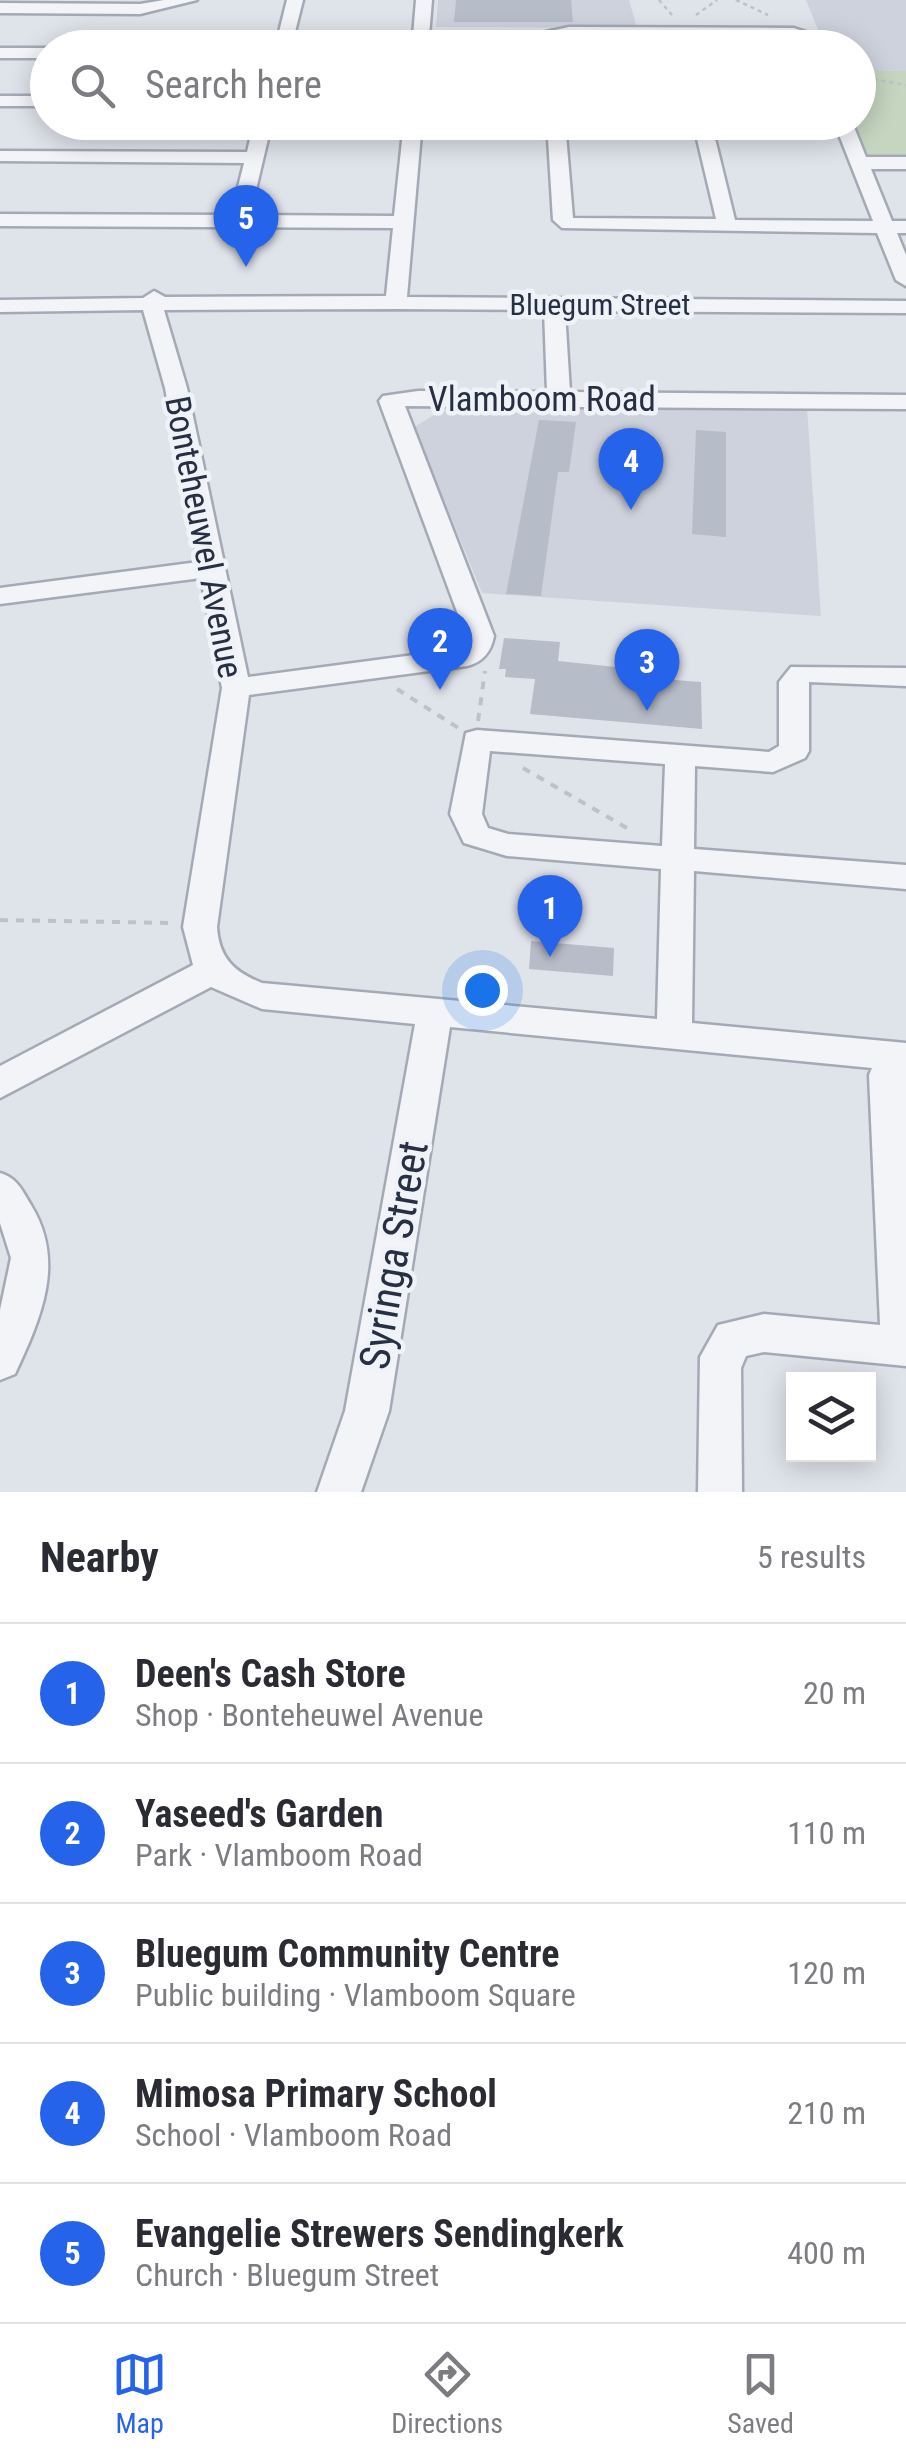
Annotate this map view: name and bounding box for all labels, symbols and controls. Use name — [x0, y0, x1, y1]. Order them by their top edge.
search box — [30, 30, 876, 140]
icon: search — [65, 58, 120, 113]
text: Search here — [145, 63, 322, 107]
pin: 5 — [214, 184, 278, 267]
street label: Bluegum Street — [510, 287, 690, 322]
street label: Vlamboom Road — [428, 379, 656, 420]
street label: Bonteheuwel Avenue — [156, 393, 251, 682]
pin: 4 — [598, 428, 664, 510]
pin: 2 — [408, 608, 472, 690]
pin: 3 — [614, 628, 680, 711]
pin: 1 — [518, 874, 582, 957]
your location — [457, 965, 508, 1016]
street label: Syringa Street — [349, 1137, 438, 1373]
map controls — [786, 1372, 876, 1462]
button: layers — [786, 1372, 876, 1462]
text: Nearby — [40, 1533, 159, 1582]
text: 5 results — [757, 1538, 866, 1576]
text: Deen's Cash Store — [135, 1652, 406, 1696]
text: 1 — [64, 1674, 81, 1712]
text: 20 m — [803, 1674, 866, 1712]
text: Shop · Bonteheuwel Avenue — [135, 1696, 483, 1734]
text: Yaseed's Garden — [135, 1792, 383, 1836]
text: 2 — [64, 1814, 81, 1852]
text: 110 m — [787, 1814, 866, 1852]
text: Park · Vlamboom Road — [135, 1836, 423, 1874]
text: Bluegum Community Centre — [135, 1932, 559, 1976]
text: 3 — [64, 1954, 81, 1992]
text: 120 m — [787, 1954, 866, 1992]
text: Public building · Vlamboom Square — [135, 1976, 576, 2014]
text: Mimosa Primary School — [135, 2072, 497, 2116]
text: 4 — [64, 2094, 81, 2132]
text: 210 m — [787, 2094, 866, 2132]
text: School · Vlamboom Road — [135, 2116, 452, 2154]
text: Evangelie Strewers Sendingkerk — [135, 2212, 624, 2256]
text: 5 — [64, 2234, 81, 2272]
text: 400 m — [787, 2234, 866, 2272]
text: Church · Bluegum Street — [135, 2256, 439, 2294]
tab: Map — [112, 2347, 167, 2440]
tab: Directions — [391, 2347, 503, 2440]
tab: Saved — [727, 2347, 794, 2440]

